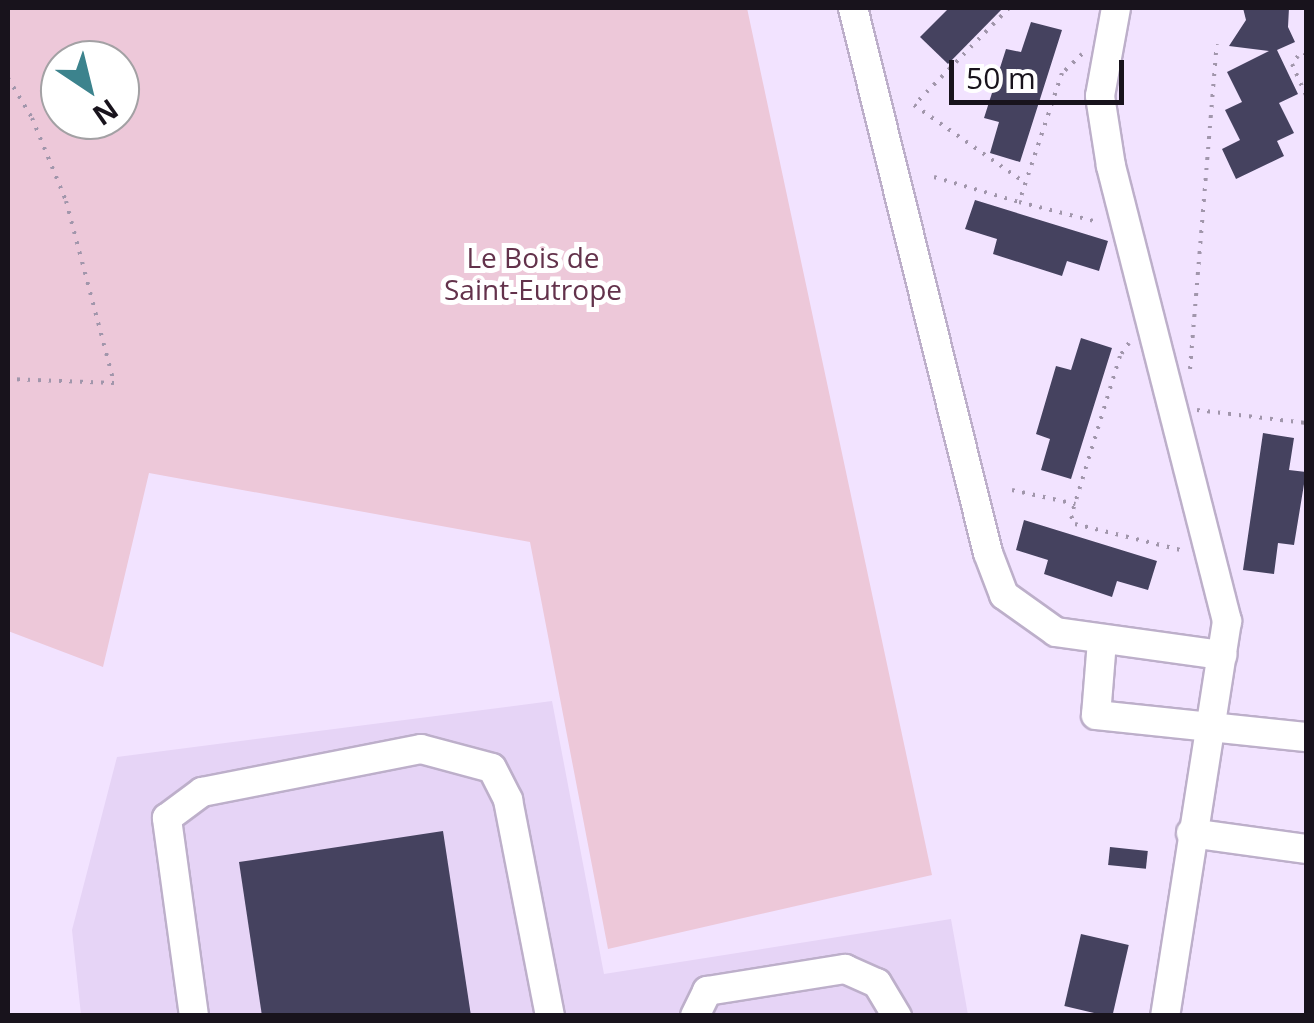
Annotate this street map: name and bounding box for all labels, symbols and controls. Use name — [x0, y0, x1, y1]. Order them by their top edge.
north arrow — [40, 40, 140, 140]
scale bar — [954, 40, 1129, 102]
text: 50 m — [966, 57, 1036, 98]
text: N — [86, 91, 126, 135]
park label: Le Bois de Saint-Eutrope — [444, 240, 622, 306]

